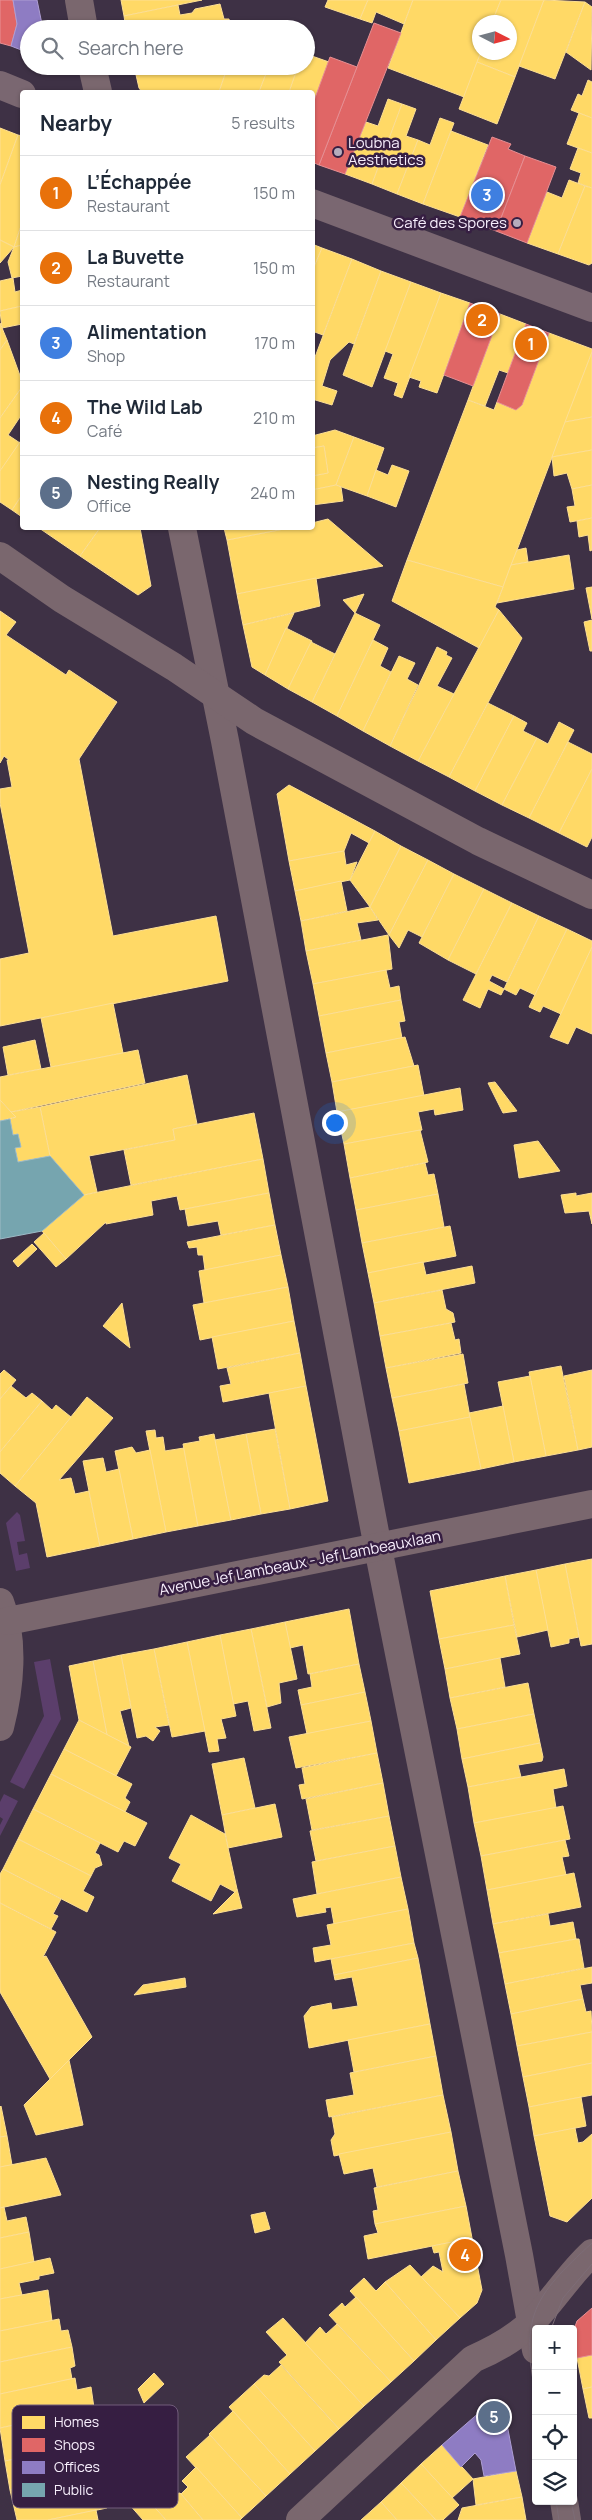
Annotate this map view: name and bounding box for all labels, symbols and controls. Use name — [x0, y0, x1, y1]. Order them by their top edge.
north arrow — [472, 15, 517, 60]
search box — [20, 20, 315, 75]
icon: search — [38, 34, 66, 62]
text: Search here — [78, 35, 184, 61]
text: Nearby — [40, 109, 112, 137]
text: 5 results — [231, 112, 295, 134]
place label: Loubna Aesthetics — [348, 132, 424, 170]
marker: Loubna Aesthetics — [332, 146, 344, 158]
text: L’Échappée — [87, 169, 191, 195]
pin: 3 — [471, 176, 503, 214]
text: 1 — [52, 182, 60, 204]
text: 150 m — [253, 182, 295, 204]
text: Restaurant — [87, 195, 170, 217]
place label: Café des Spores — [393, 212, 507, 233]
marker: Café des Spores — [511, 217, 523, 229]
text: La Buvette — [87, 244, 184, 270]
text: 2 — [51, 257, 61, 279]
text: 150 m — [253, 257, 295, 279]
text: Restaurant — [87, 270, 170, 292]
pin: 2 — [466, 301, 498, 339]
text: Alimentation — [87, 319, 207, 345]
pin: 1 — [515, 325, 547, 363]
text: 3 — [51, 332, 61, 354]
text: 170 m — [254, 332, 295, 354]
text: Shop — [87, 345, 125, 367]
text: The Wild Lab — [87, 394, 203, 420]
text: 4 — [51, 407, 61, 429]
text: 210 m — [253, 407, 295, 429]
text: Café — [87, 420, 122, 442]
text: Nesting Really — [87, 469, 219, 495]
text: 5 — [51, 482, 61, 504]
text: 240 m — [250, 482, 295, 504]
text: Office — [87, 495, 131, 517]
your location — [322, 1110, 348, 1136]
street label: Avenue Jef Lambeaux - Jef Lambeauxlaan — [157, 1525, 443, 1600]
pin: 4 — [449, 2236, 481, 2274]
map controls — [532, 2325, 577, 2505]
button: + — [532, 2325, 577, 2370]
button: − — [532, 2370, 577, 2415]
pin: 5 — [478, 2398, 510, 2436]
legend — [12, 2405, 178, 2508]
text: Homes — [54, 2412, 99, 2431]
button: locate — [532, 2415, 577, 2460]
text: Shops — [54, 2435, 95, 2454]
text: Offices — [54, 2457, 100, 2476]
button: layers — [532, 2460, 577, 2505]
text: Public — [54, 2480, 94, 2499]

